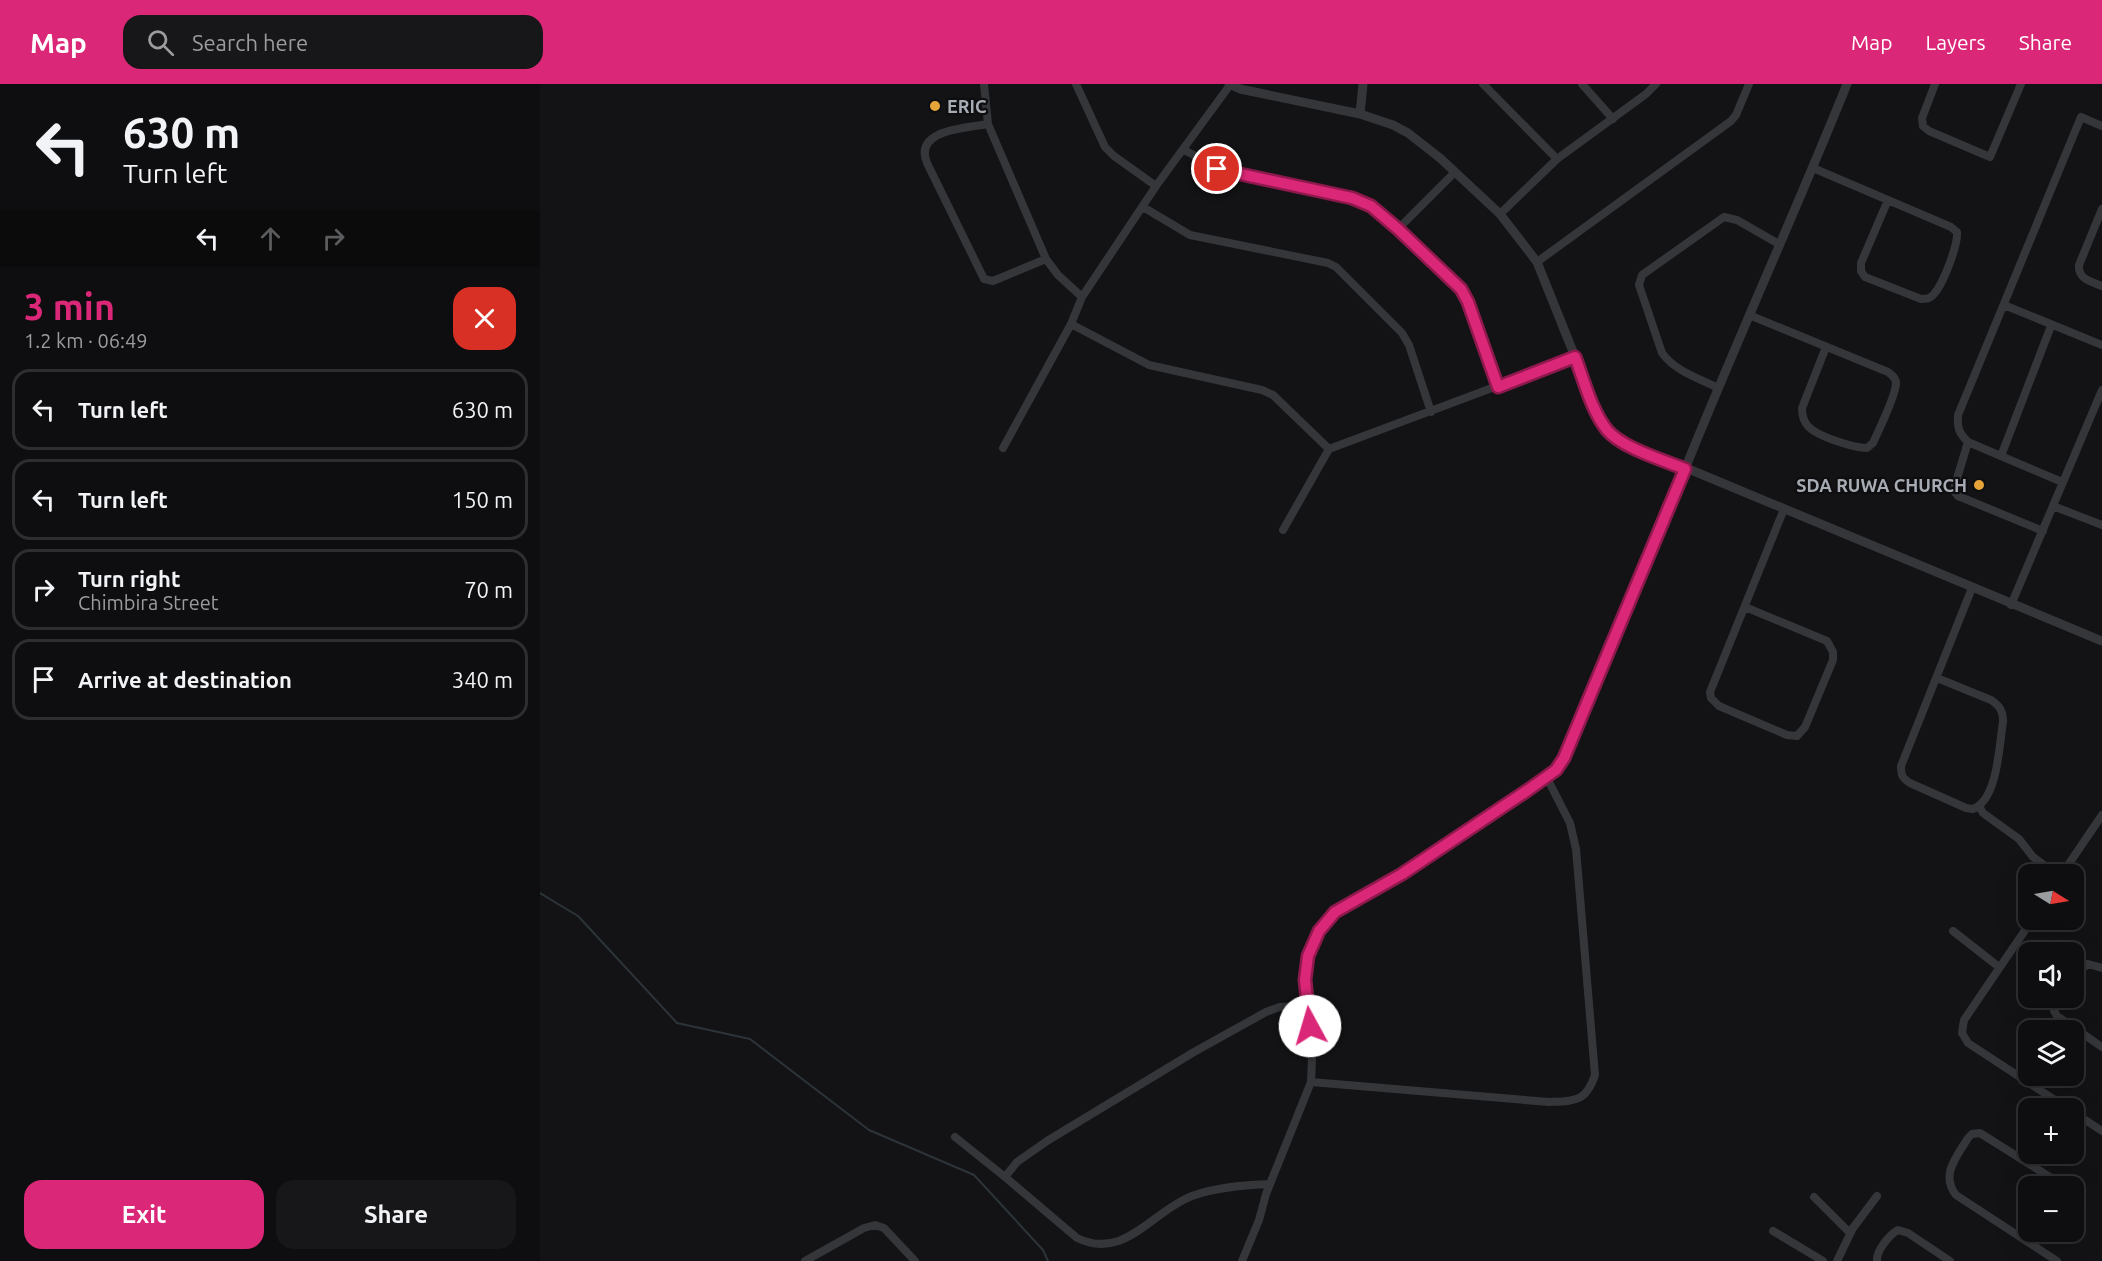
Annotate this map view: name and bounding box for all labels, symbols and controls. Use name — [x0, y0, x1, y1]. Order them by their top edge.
search box — [123, 15, 543, 69]
icon: search — [144, 26, 177, 59]
text: Map — [30, 27, 87, 58]
text: Search here — [192, 30, 308, 55]
text: Map — [1851, 30, 1892, 54]
text: Layers — [1925, 30, 1986, 54]
text: Share — [2019, 30, 2072, 54]
place label: ERIC — [947, 96, 987, 116]
marker: ERIC — [928, 99, 942, 113]
icon: left — [24, 108, 102, 186]
text: 630 m — [123, 109, 240, 156]
pin — [1191, 143, 1242, 194]
icon: arrive — [1200, 152, 1233, 185]
text: Turn left — [123, 158, 227, 188]
icon: left — [191, 222, 224, 255]
icon: ahead — [254, 222, 287, 255]
icon: right — [317, 222, 350, 255]
text: 3 min — [24, 286, 115, 327]
button: close — [453, 287, 516, 350]
text: 1.2 km · 06:49 — [24, 329, 148, 352]
icon: left — [27, 393, 60, 426]
text: Turn left — [78, 397, 168, 422]
text: 630 m — [452, 397, 513, 422]
place label: SDA RUWA CHURCH — [1796, 475, 1967, 495]
marker: SDA RUWA CHURCH — [1972, 478, 1986, 492]
icon: left — [27, 483, 60, 516]
text: Turn left — [78, 487, 168, 512]
text: 150 m — [452, 487, 513, 512]
text: Turn right — [78, 566, 180, 591]
icon: right — [27, 573, 60, 606]
text: 70 m — [464, 577, 513, 602]
text: Chimbira Street — [78, 591, 219, 614]
icon: arrive — [27, 663, 60, 696]
text: Arrive at destination — [78, 667, 292, 692]
text: 340 m — [452, 667, 513, 692]
north arrow — [2018, 864, 2084, 930]
map controls — [2018, 864, 2084, 1242]
button: sound — [2018, 942, 2084, 1008]
position arrow — [1278, 994, 1342, 1058]
button: layers — [2018, 1020, 2084, 1086]
button: + — [2018, 1098, 2084, 1164]
button: − — [2018, 1176, 2084, 1242]
button: Exit — [24, 1180, 264, 1249]
button: Share — [276, 1180, 516, 1249]

